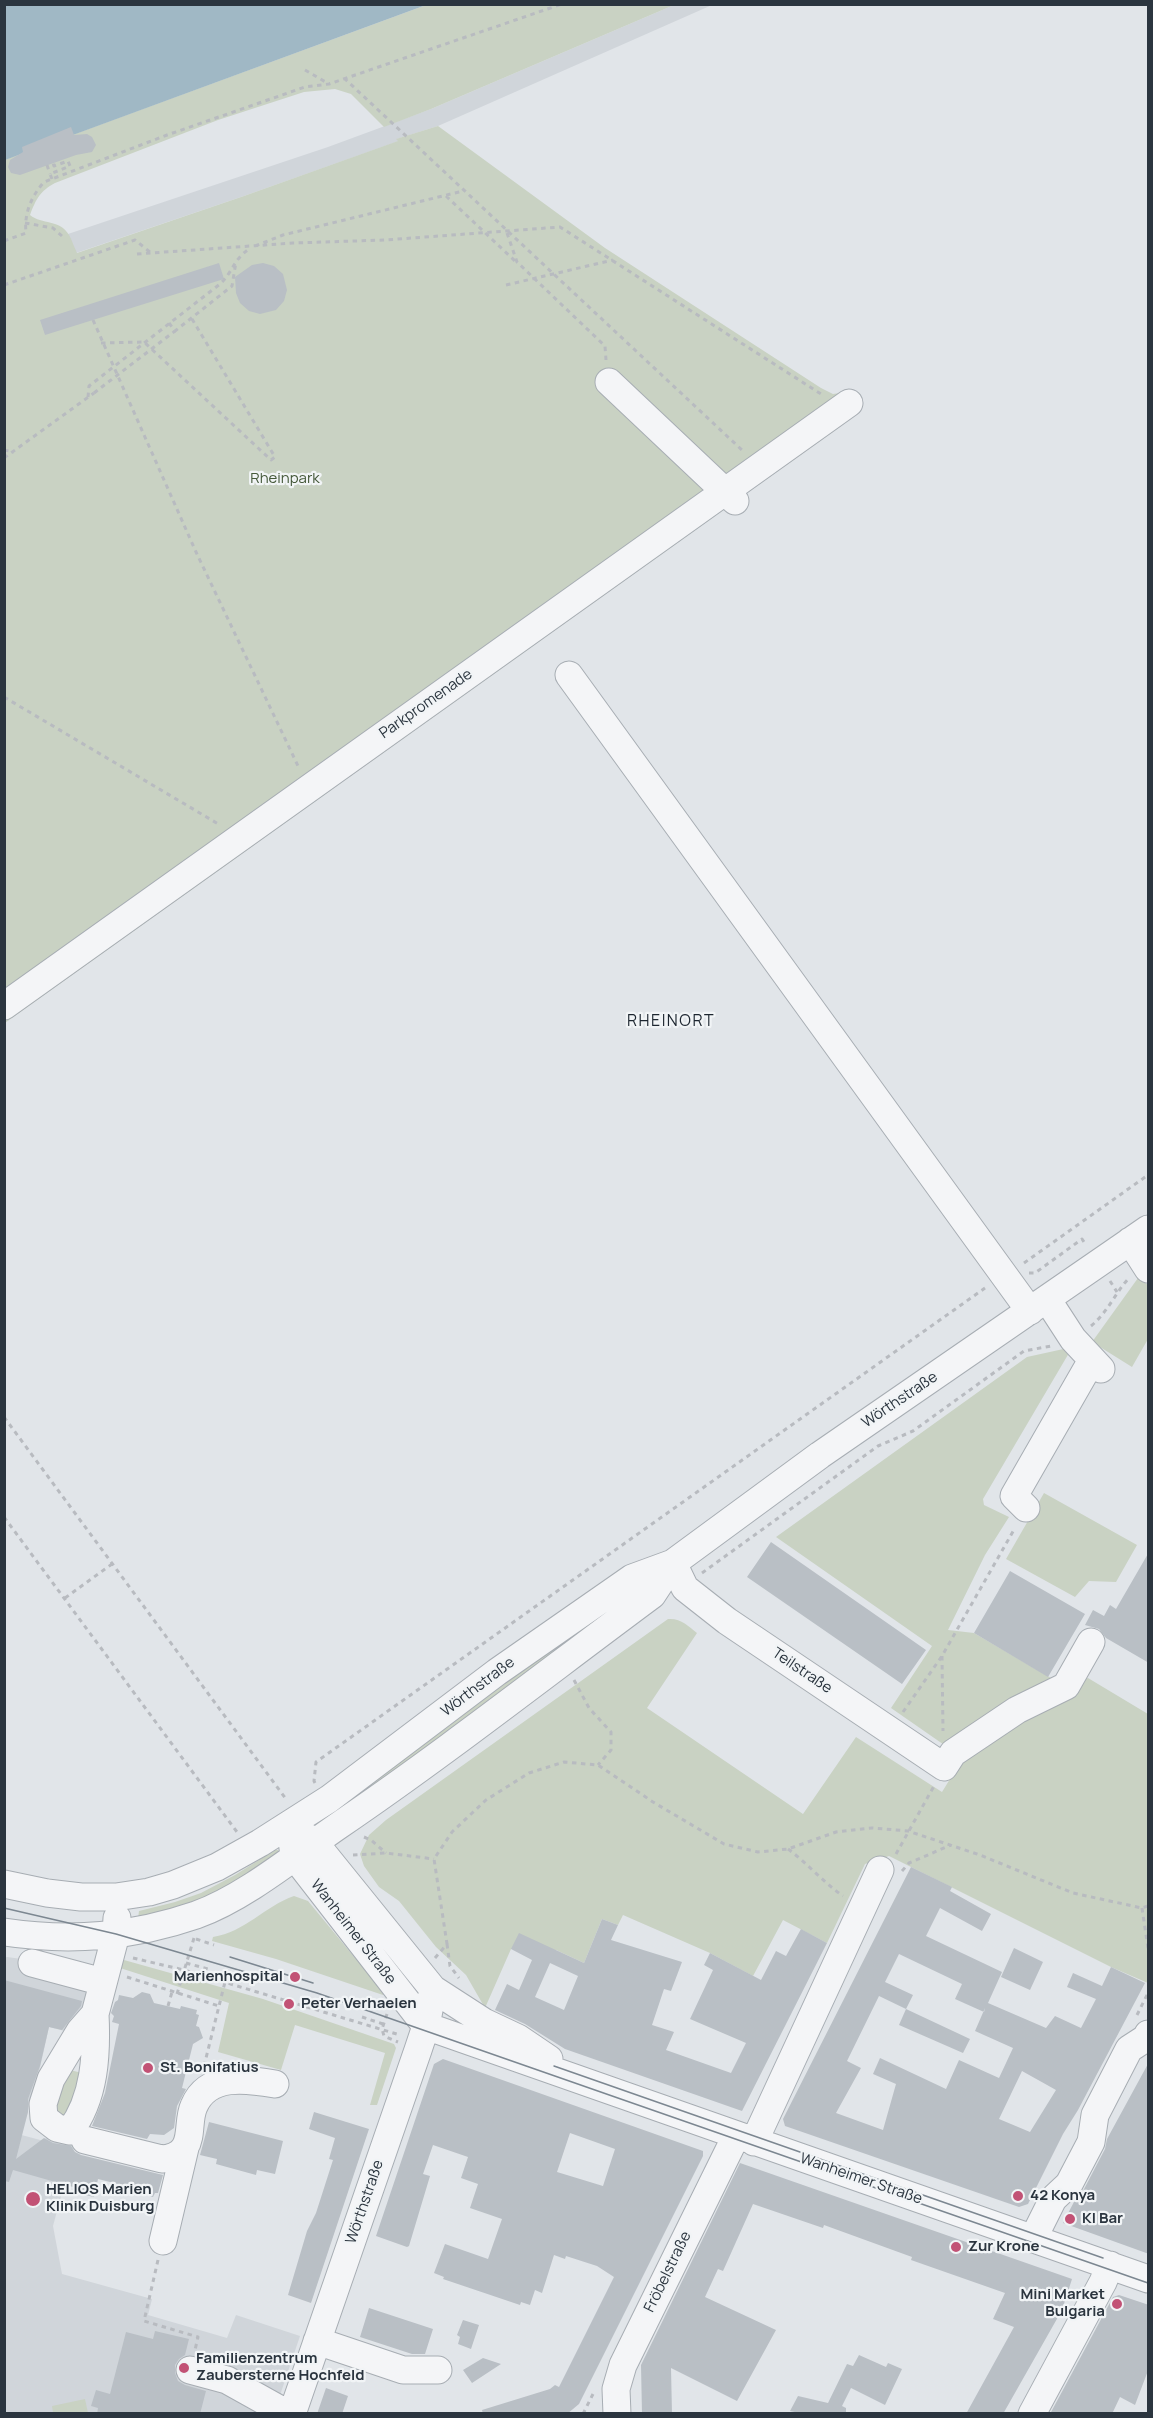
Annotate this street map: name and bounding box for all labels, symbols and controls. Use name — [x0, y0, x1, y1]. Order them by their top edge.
park label: Rheinpark — [250, 470, 320, 488]
street label: Parkpromenade — [376, 665, 476, 743]
district label: RHEINORT — [627, 1012, 715, 1032]
street label: Wörthstraße — [859, 1368, 941, 1432]
street label: Teilstraße — [769, 1644, 835, 1698]
street label: Wörthstraße — [438, 1654, 518, 1720]
street label: Wanheimer Straße — [306, 1876, 400, 1988]
place label: Marienhospital — [174, 1968, 283, 1986]
marker: Marienhospital — [288, 1970, 302, 1984]
place label: Peter Verhaelen — [301, 1995, 417, 2013]
marker: Peter Verhaelen — [282, 1997, 296, 2011]
place label: St. Bonifatius — [160, 2059, 259, 2077]
marker: St. Bonifatius — [141, 2061, 155, 2075]
street label: Wanheimer Straße — [798, 2150, 924, 2208]
street label: Wörthstraße — [342, 2158, 388, 2246]
place label: HELIOS Marien Klinik Duisburg — [46, 2181, 155, 2216]
place label: 42 Konya — [1030, 2187, 1095, 2205]
marker: 42 Konya — [1011, 2189, 1025, 2203]
marker: HELIOS Marien Klinik Duisburg — [24, 2190, 42, 2208]
place label: KI Bar — [1082, 2210, 1123, 2228]
marker: KI Bar — [1063, 2212, 1077, 2226]
street label: Fröbelstraße — [641, 2229, 695, 2315]
place label: Zur Krone — [968, 2238, 1039, 2256]
marker: Zur Krone — [949, 2240, 963, 2254]
place label: Mini Market Bulgaria — [1020, 2286, 1105, 2321]
marker: Mini Market Bulgaria — [1110, 2297, 1124, 2311]
place label: Familienzentrum Zaubersterne Hochfeld — [196, 2350, 364, 2385]
marker: Familienzentrum Zaubersterne Hochfeld — [177, 2361, 191, 2375]

